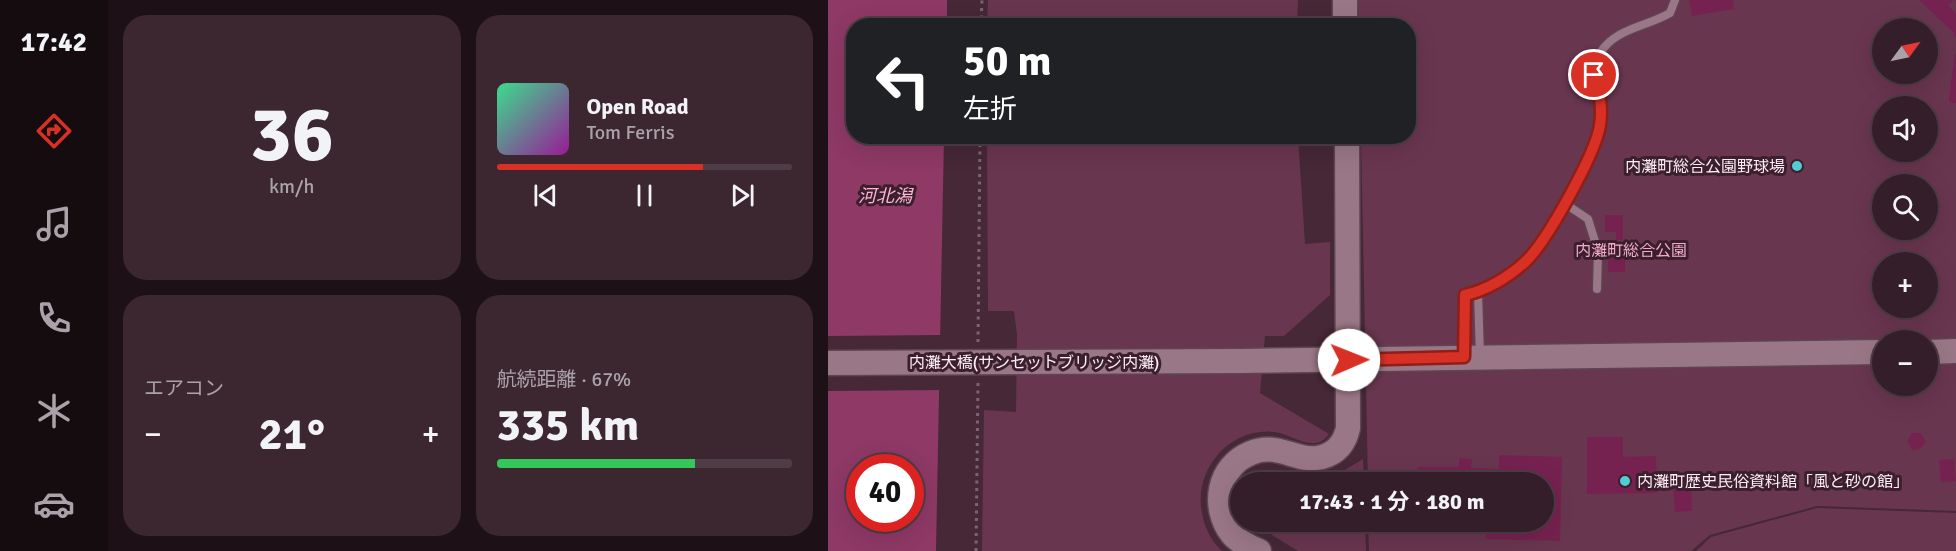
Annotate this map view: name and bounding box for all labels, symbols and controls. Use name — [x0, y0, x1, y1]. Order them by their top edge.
north arrow — [1872, 18, 1938, 84]
map controls — [1872, 18, 1938, 396]
text: 17:42 — [21, 26, 87, 59]
text: 50 m — [963, 36, 1052, 87]
icon: left — [864, 42, 942, 120]
pin — [1568, 49, 1619, 100]
icon: arrive — [1577, 58, 1610, 91]
text: 36 — [250, 87, 334, 183]
text: Open Road — [587, 93, 689, 120]
text: 左折 — [963, 93, 1017, 126]
button: sound — [1872, 96, 1938, 162]
icon: directions — [33, 110, 75, 152]
text: Tom Ferris — [587, 120, 675, 145]
place label: 内灘町総合公園野球場 — [1625, 157, 1785, 177]
marker: 内灘町総合公園野球場 — [1790, 159, 1804, 173]
text: km/h — [269, 174, 314, 199]
button: search — [1872, 174, 1938, 240]
icon: previous — [529, 179, 562, 212]
icon: pause — [628, 179, 661, 212]
icon: next — [726, 179, 759, 212]
water label: 河北潟 — [858, 185, 914, 207]
icon: music — [33, 203, 75, 245]
park label: 内灘町総合公園 — [1575, 241, 1687, 261]
button: + — [1872, 252, 1938, 318]
icon: phone — [33, 297, 75, 339]
position arrow — [1317, 328, 1381, 392]
button: − — [1872, 330, 1938, 396]
street label: 内灘大橋(サンセットブリッジ内灘) — [909, 353, 1159, 373]
text: 航続距離 · 67% — [497, 367, 631, 392]
text: エアコン — [144, 376, 224, 401]
icon: climate — [33, 390, 75, 432]
text: 335 km — [497, 398, 639, 453]
text: 21° — [258, 407, 325, 462]
text: − — [144, 414, 162, 455]
text: + — [422, 414, 439, 455]
speed limit sign: 40 — [846, 454, 924, 532]
place label: 内灘町歴史民俗資料館「風と砂の館」 — [1637, 472, 1909, 492]
marker: 内灘町歴史民俗資料館「風と砂の館」 — [1618, 474, 1632, 488]
icon: car — [33, 483, 75, 525]
text: 17:43 · 1 分 · 180 m — [1300, 488, 1484, 515]

